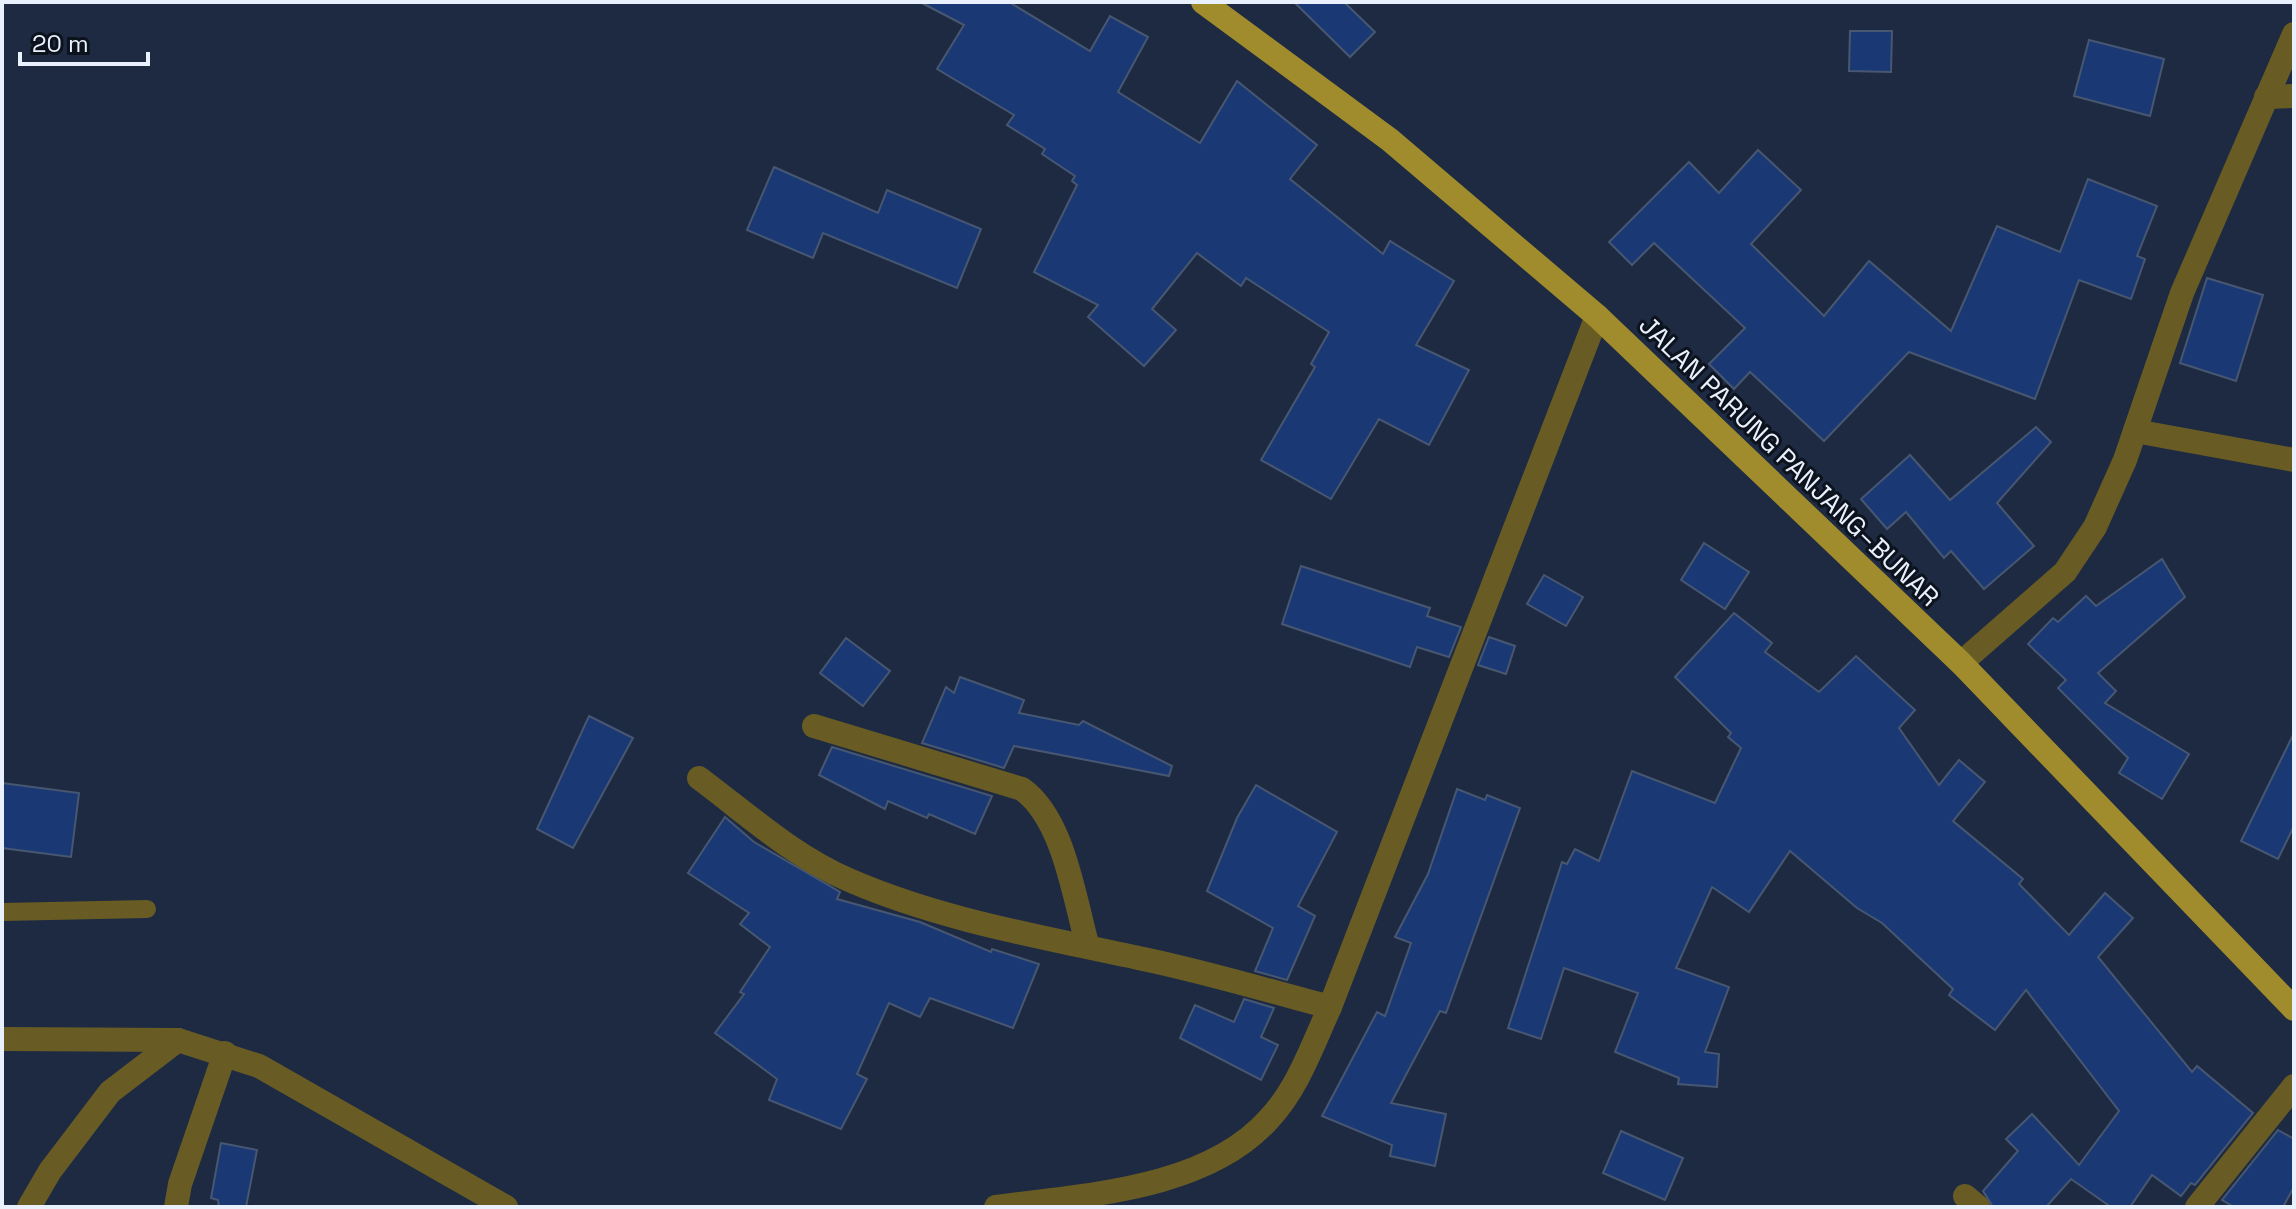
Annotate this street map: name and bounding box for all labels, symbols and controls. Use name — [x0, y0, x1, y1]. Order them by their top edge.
scale bar — [20, 16, 148, 66]
text: 20 m — [32, 28, 89, 59]
street label: JALAN PARUNG PANJANG–BUNAR — [1632, 308, 1946, 614]

